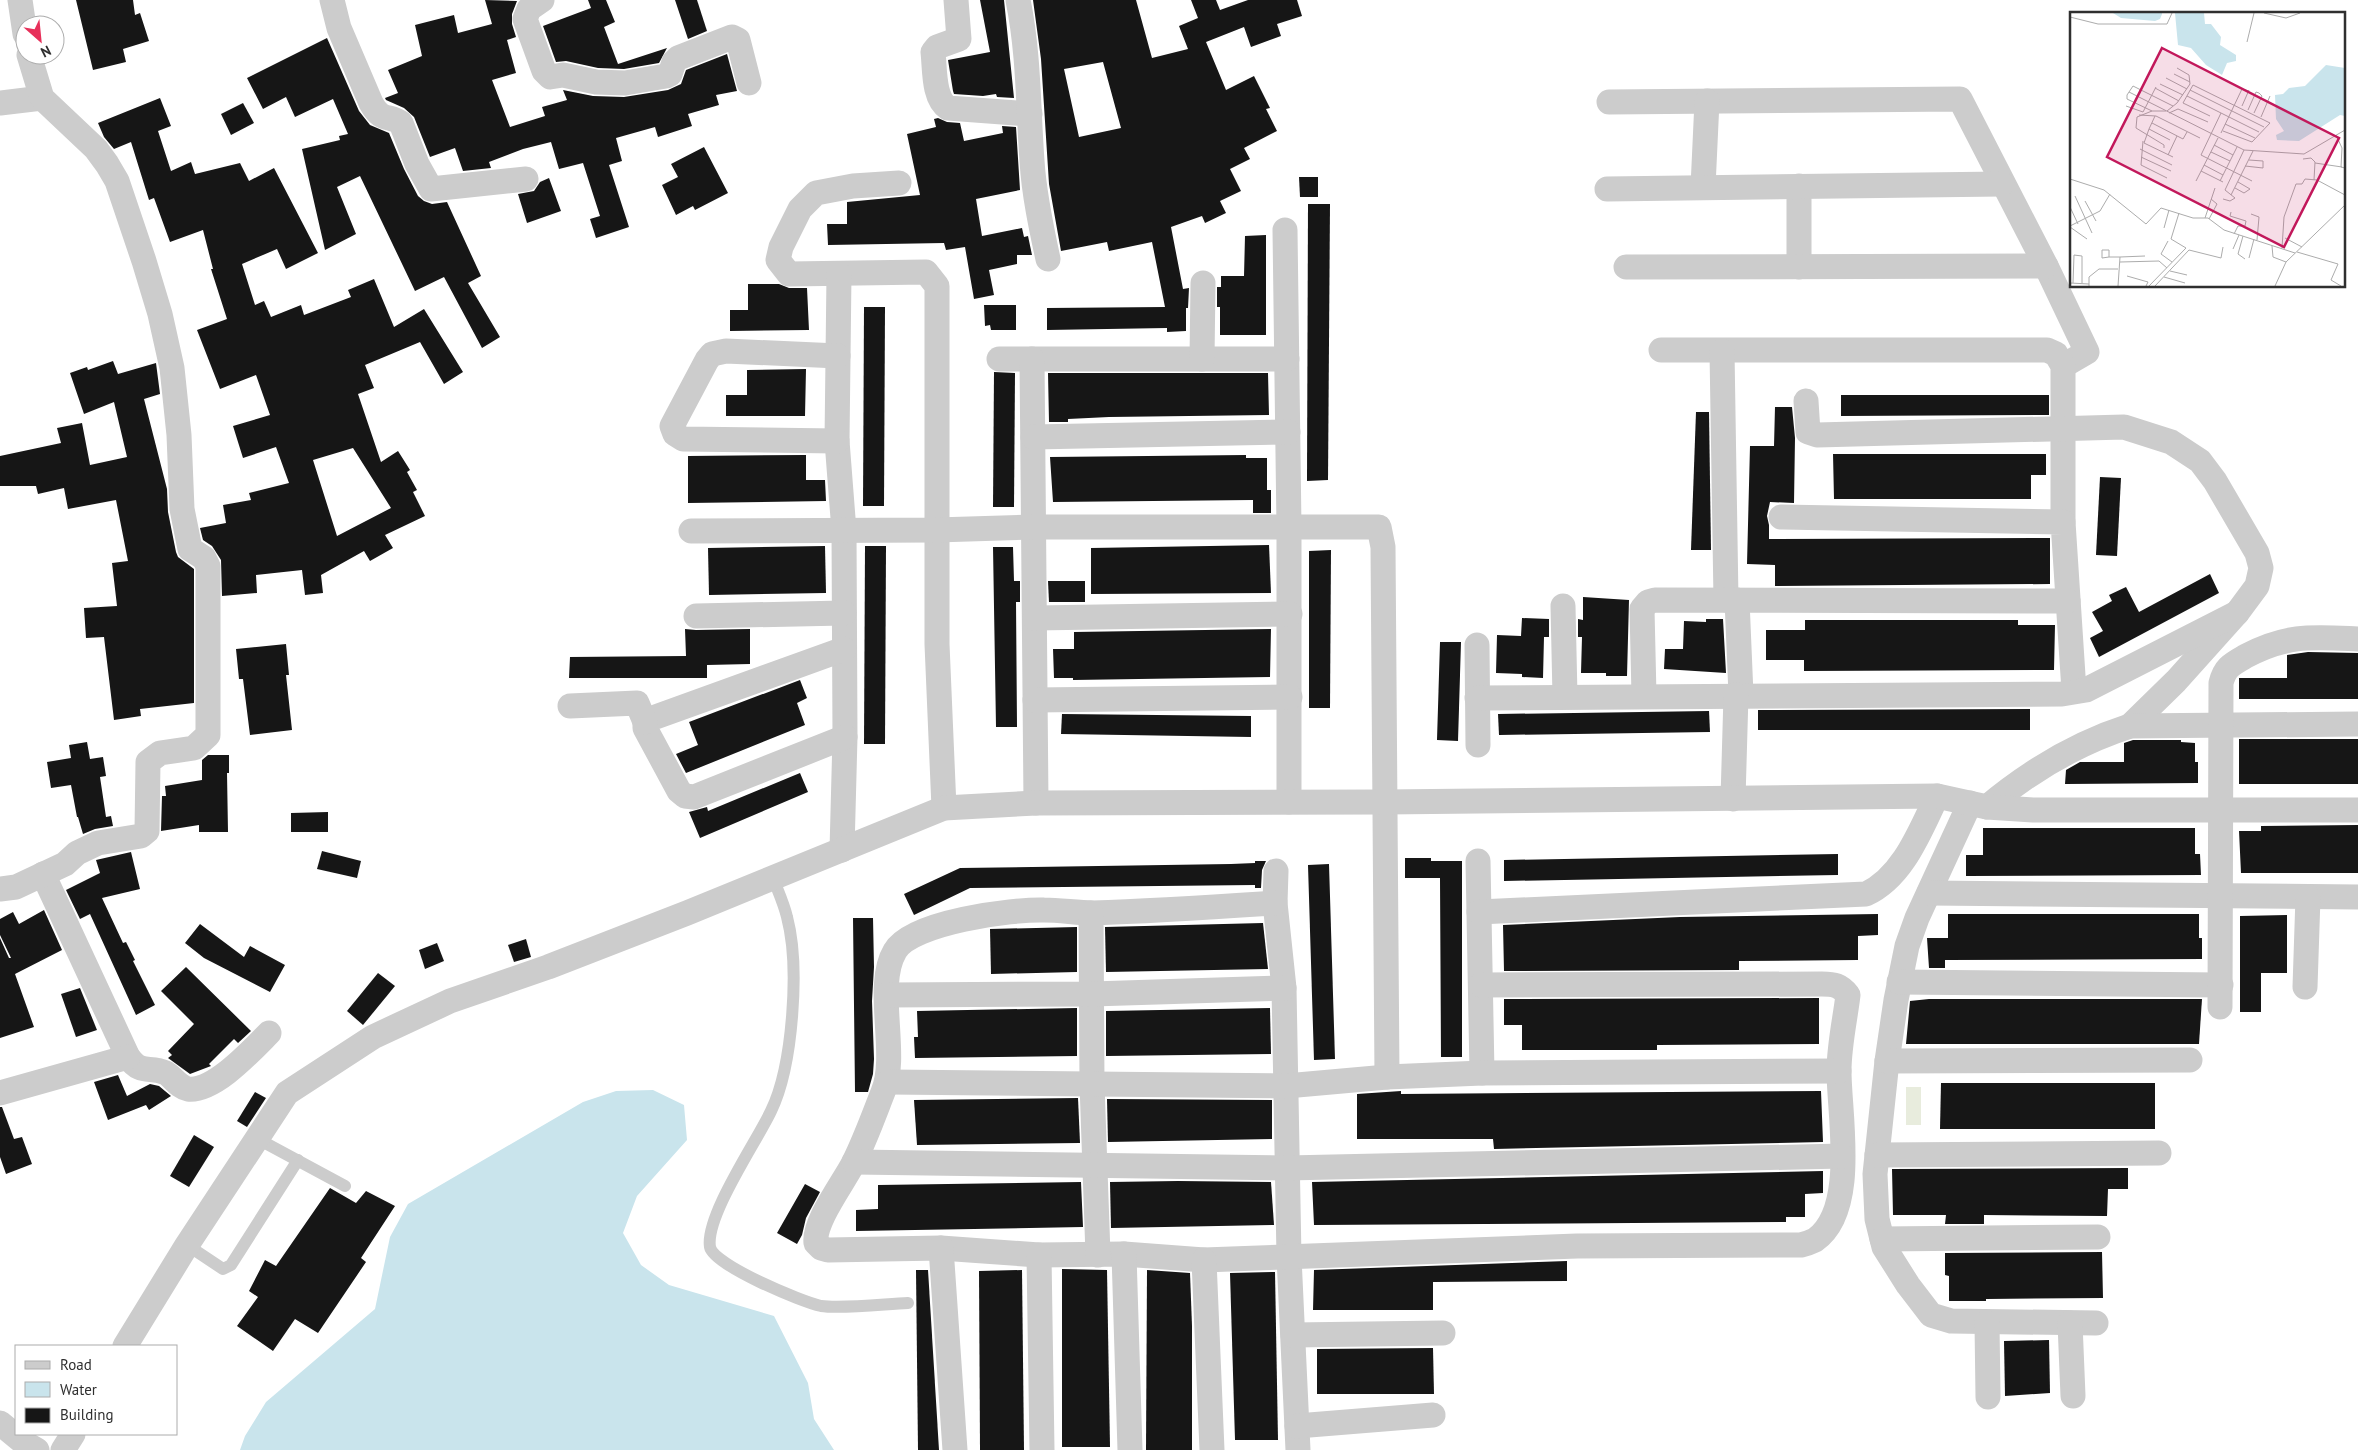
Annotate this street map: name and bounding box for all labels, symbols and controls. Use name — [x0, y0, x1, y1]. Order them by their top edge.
inset map — [2070, 12, 2346, 288]
north arrow — [15, 15, 65, 65]
text: N — [38, 41, 54, 62]
legend — [15, 1345, 178, 1435]
text: Road — [60, 1355, 92, 1374]
text: Water — [60, 1380, 97, 1399]
text: Building — [60, 1405, 114, 1424]

